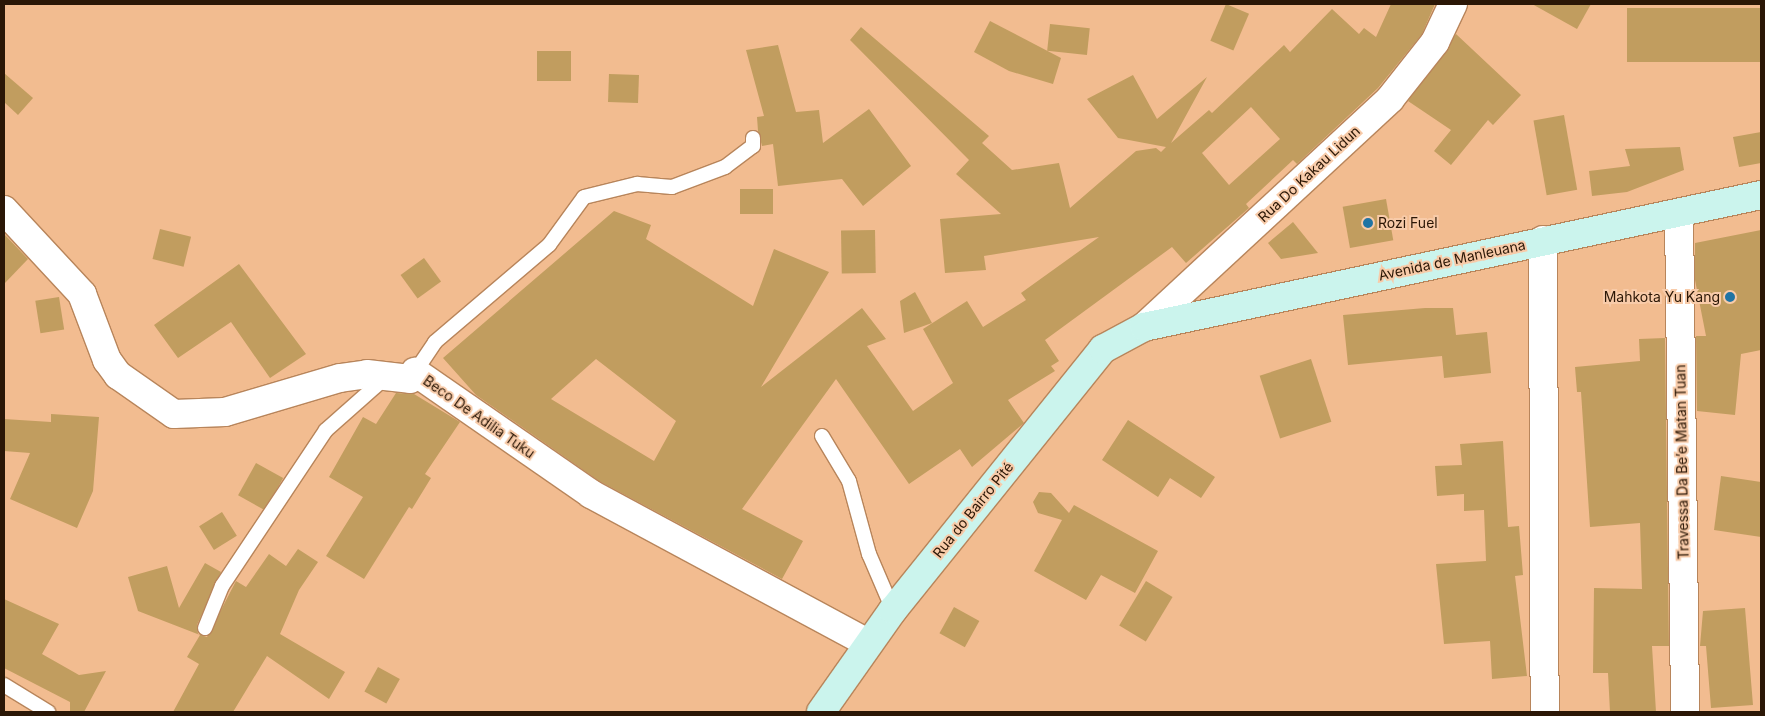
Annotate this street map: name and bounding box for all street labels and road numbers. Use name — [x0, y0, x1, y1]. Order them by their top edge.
street label: Rua Do Kakau Lidun — [1255, 123, 1363, 225]
street label: Avenida de Manleuana — [1377, 236, 1527, 284]
street label: Travessa Da Be’e Matan Tuan — [1672, 364, 1692, 560]
street label: Beco De Adilia Tuku — [420, 372, 538, 462]
street label: Rua do Bairro Pité — [929, 459, 1017, 561]

